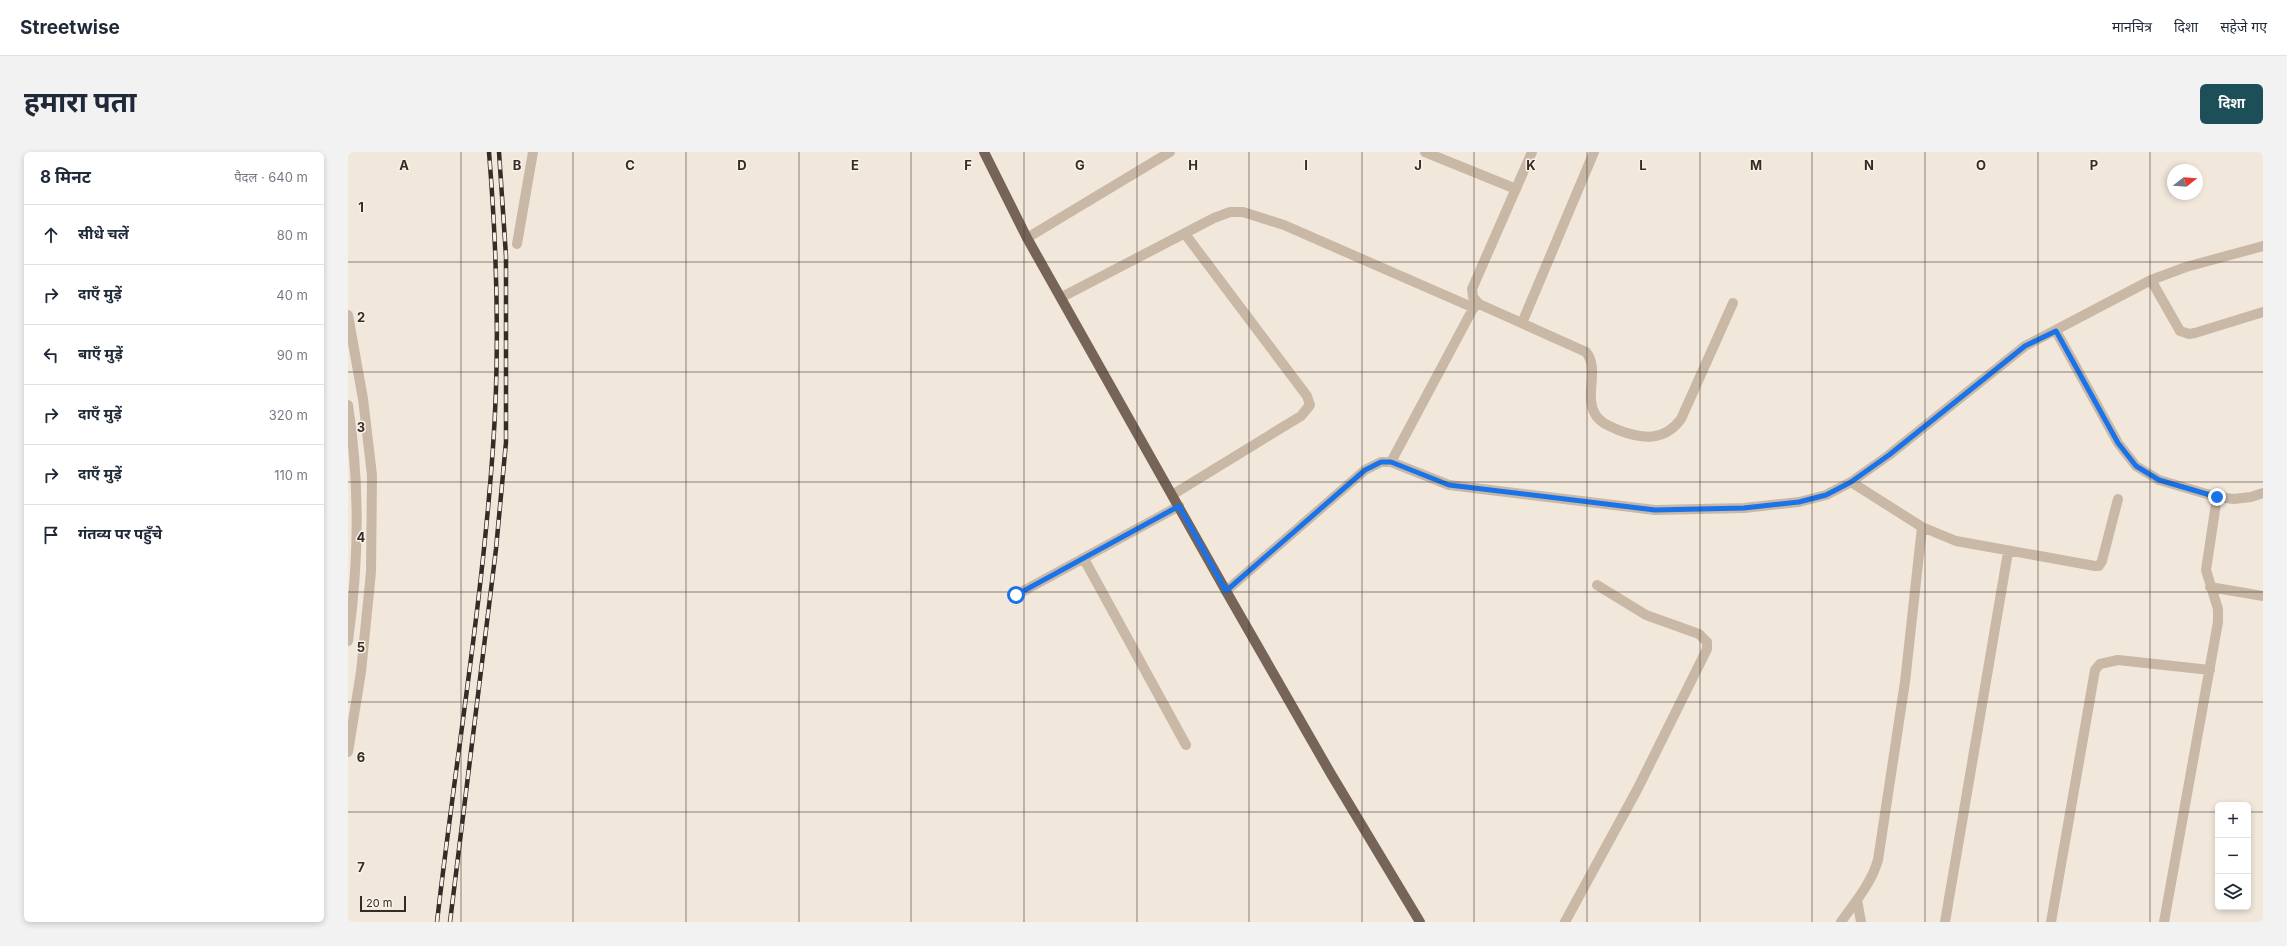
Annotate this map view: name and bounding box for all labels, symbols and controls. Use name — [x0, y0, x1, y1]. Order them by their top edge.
text: Streetwise — [20, 16, 120, 39]
text: मानचित्र — [2112, 18, 2152, 35]
text: दिशा — [2174, 18, 2198, 35]
text: सहेजे गए — [2220, 18, 2267, 35]
button: दिशा — [2200, 84, 2263, 124]
text: हमारा पता — [24, 85, 136, 119]
text: A — [399, 157, 409, 173]
text: B — [513, 157, 522, 173]
text: C — [625, 157, 635, 173]
text: D — [737, 157, 747, 173]
text: E — [851, 157, 859, 173]
text: F — [964, 157, 972, 173]
text: G — [1075, 157, 1085, 173]
text: H — [1188, 157, 1198, 173]
text: I — [1304, 157, 1308, 173]
text: J — [1414, 157, 1422, 173]
text: K — [1526, 157, 1536, 173]
text: L — [1639, 157, 1647, 173]
text: M — [1750, 157, 1762, 173]
text: N — [1864, 157, 1874, 173]
text: O — [1976, 157, 1986, 173]
text: P — [2090, 157, 2098, 173]
north arrow — [2167, 164, 2203, 200]
text: 8 मिनट — [40, 167, 91, 187]
text: पैदल · 640 m — [234, 169, 308, 185]
text: 1 — [358, 199, 364, 215]
icon: ahead — [40, 224, 62, 246]
text: सीधे चलें — [78, 224, 129, 243]
text: 80 m — [277, 227, 308, 243]
icon: right — [40, 284, 62, 306]
text: दाएँ मुड़ें — [78, 284, 122, 303]
text: 40 m — [276, 287, 308, 303]
text: 2 — [357, 309, 365, 325]
icon: left — [40, 344, 62, 366]
text: बाएँ मुड़ें — [78, 344, 123, 363]
text: 90 m — [277, 347, 308, 363]
icon: right — [40, 404, 62, 426]
text: दाएँ मुड़ें — [78, 404, 122, 423]
text: 320 m — [269, 407, 308, 423]
text: 3 — [357, 419, 365, 435]
icon: right — [40, 464, 62, 486]
text: दाएँ मुड़ें — [78, 464, 122, 483]
text: 110 m — [274, 467, 308, 483]
route end — [2208, 488, 2226, 506]
icon: arrive — [40, 524, 62, 546]
text: गंतव्य पर पहुँचे — [78, 524, 162, 543]
text: 4 — [357, 529, 366, 545]
route start — [1007, 586, 1025, 604]
text: 5 — [357, 639, 365, 655]
text: 6 — [357, 749, 365, 765]
map controls — [2215, 802, 2251, 910]
button: + — [2215, 802, 2251, 838]
button: − — [2215, 838, 2251, 874]
text: 7 — [357, 859, 365, 875]
button: layers — [2215, 874, 2251, 910]
scale bar — [360, 894, 406, 913]
text: 20 m — [366, 896, 392, 910]

